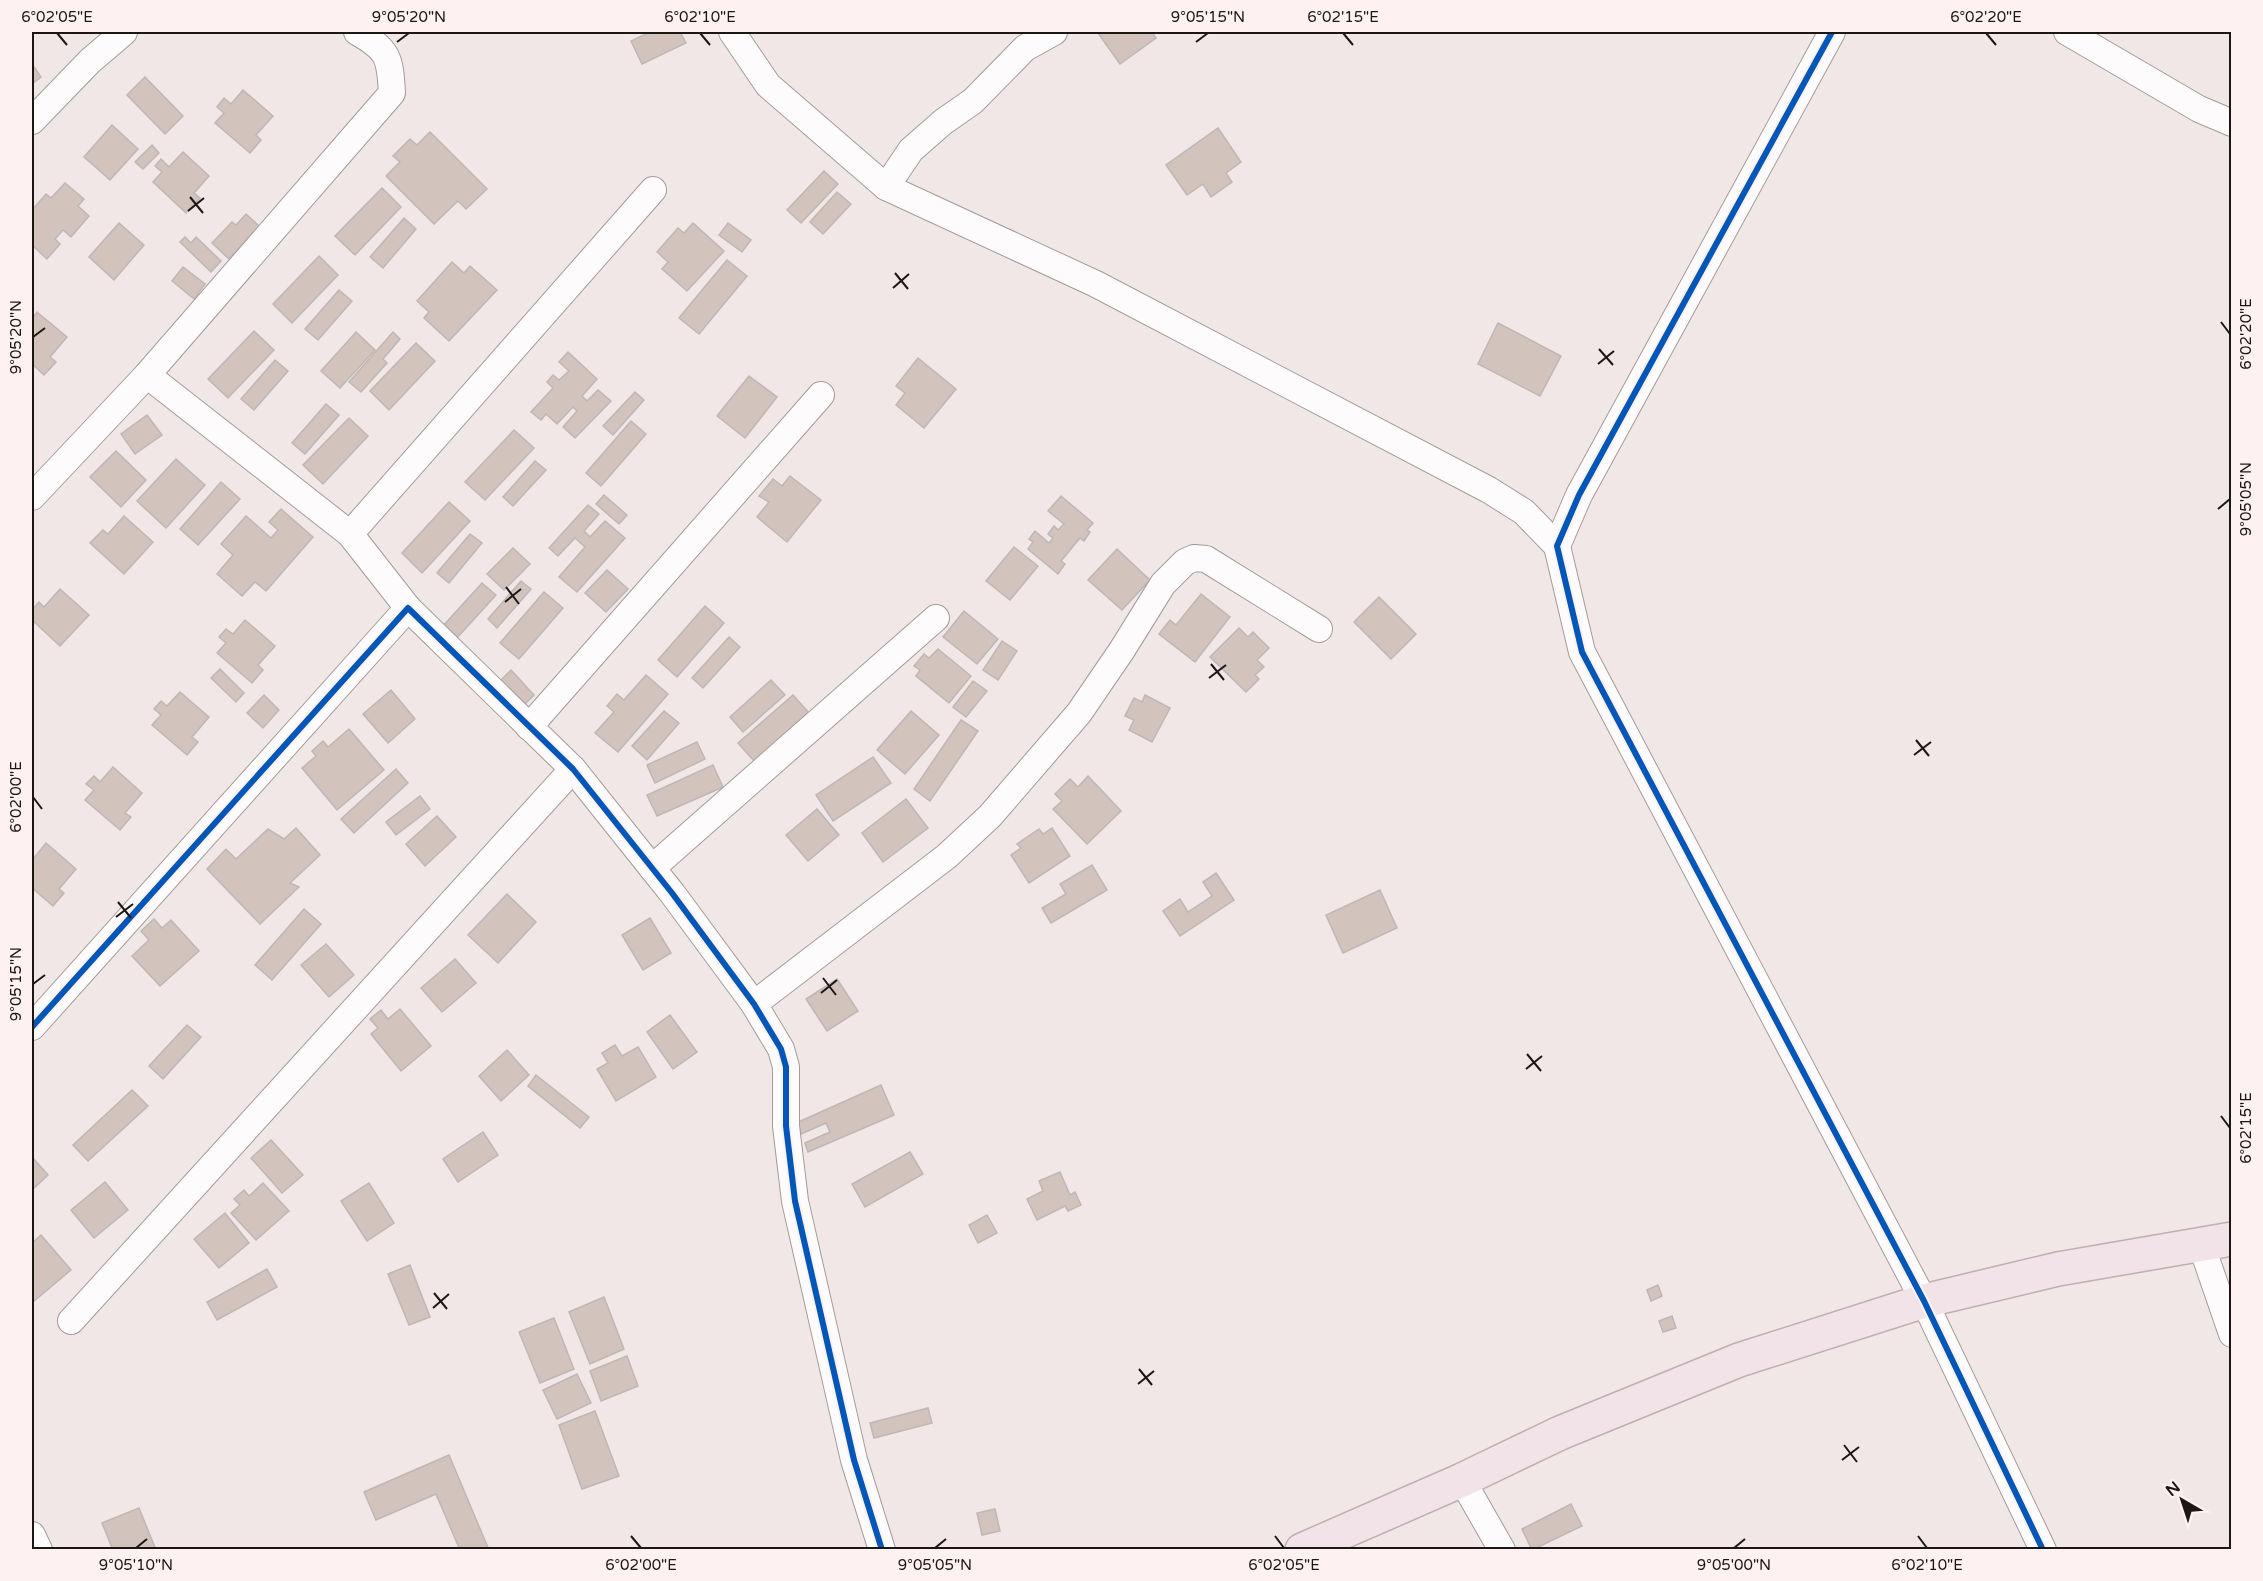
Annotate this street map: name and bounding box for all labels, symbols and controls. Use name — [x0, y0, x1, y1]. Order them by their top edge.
text: 6°02'05"E — [21, 8, 93, 26]
text: 9°05'20"N — [372, 8, 446, 26]
text: 6°02'10"E — [664, 8, 736, 26]
text: 9°05'15"N — [1171, 8, 1245, 26]
text: 6°02'15"E — [1307, 8, 1379, 26]
text: 6°02'20"E — [1950, 8, 2022, 26]
text: 6°02'20"E — [2237, 298, 2255, 370]
text: 9°05'20"N — [7, 300, 25, 374]
text: 9°05'05"N — [2237, 462, 2255, 536]
text: 6°02'00"E — [7, 761, 25, 833]
text: 9°05'15"N — [7, 947, 25, 1021]
text: 6°02'15"E — [2237, 1092, 2255, 1164]
north arrow — [2152, 1470, 2212, 1530]
text: N — [2162, 1477, 2184, 1501]
text: 9°05'10"N — [99, 1556, 173, 1574]
text: 6°02'00"E — [605, 1556, 677, 1574]
text: 9°05'05"N — [898, 1556, 972, 1574]
text: 6°02'05"E — [1248, 1556, 1320, 1574]
text: 9°05'00"N — [1697, 1556, 1771, 1574]
text: 6°02'10"E — [1891, 1556, 1963, 1574]

